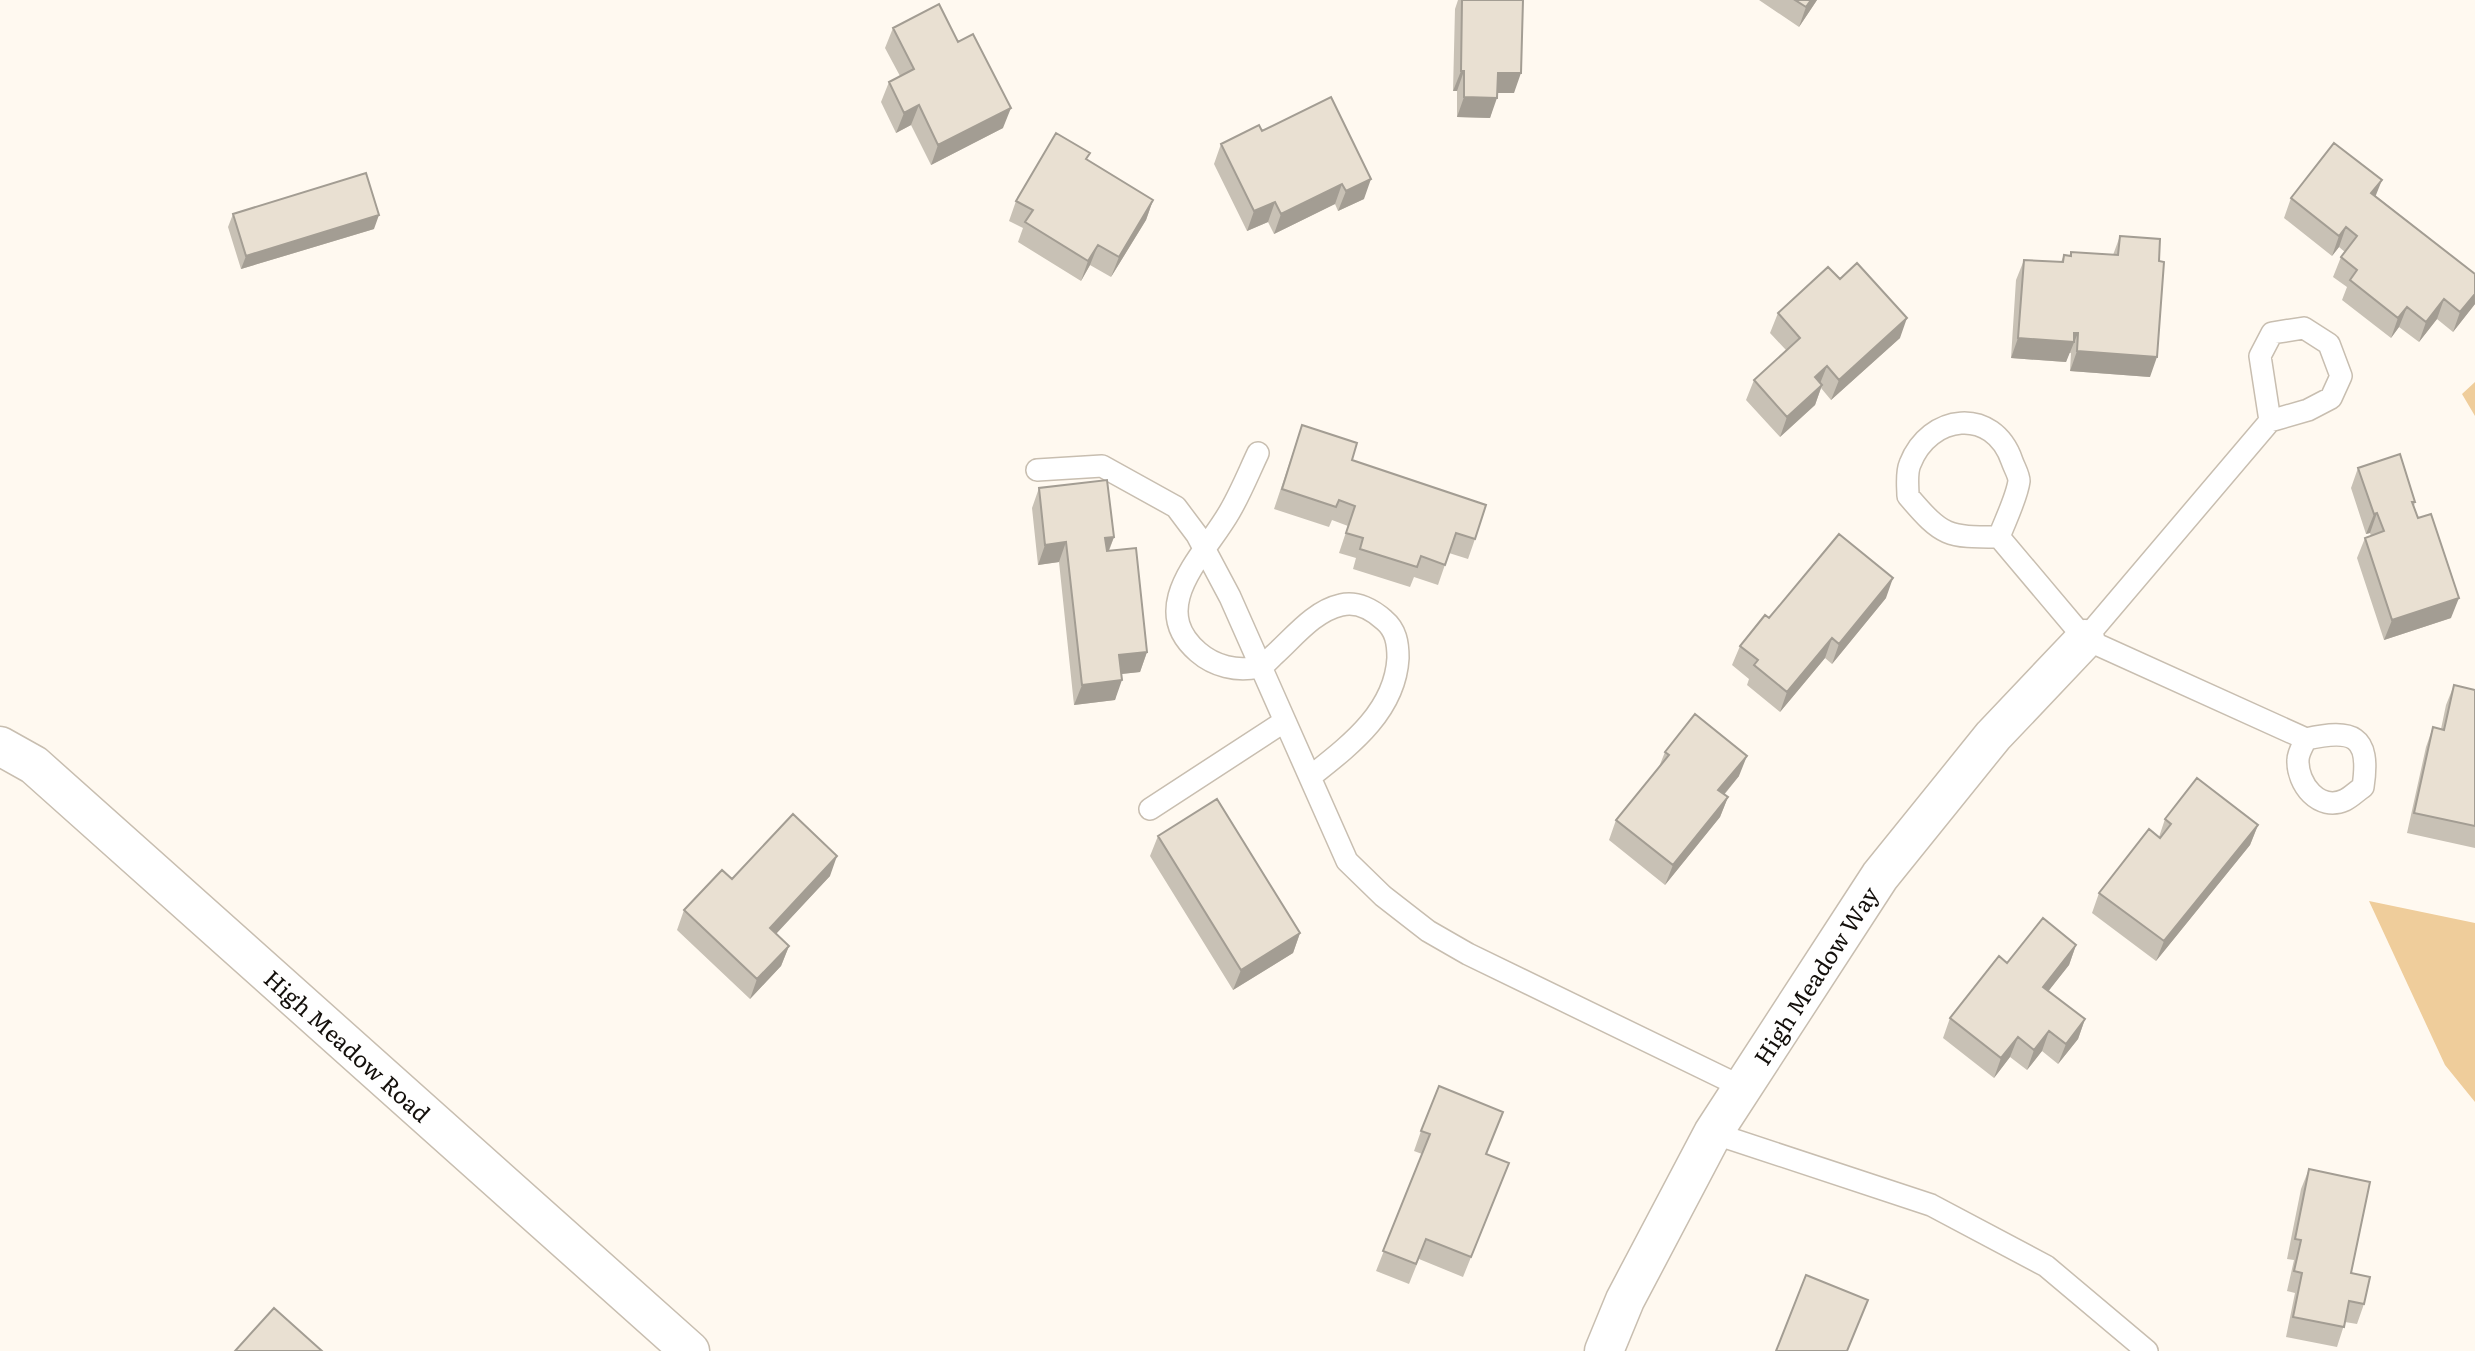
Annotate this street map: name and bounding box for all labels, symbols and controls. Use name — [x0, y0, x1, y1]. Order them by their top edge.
street label: High Meadow Way — [1744, 878, 1886, 1071]
street label: High Meadow Road — [257, 961, 439, 1129]

